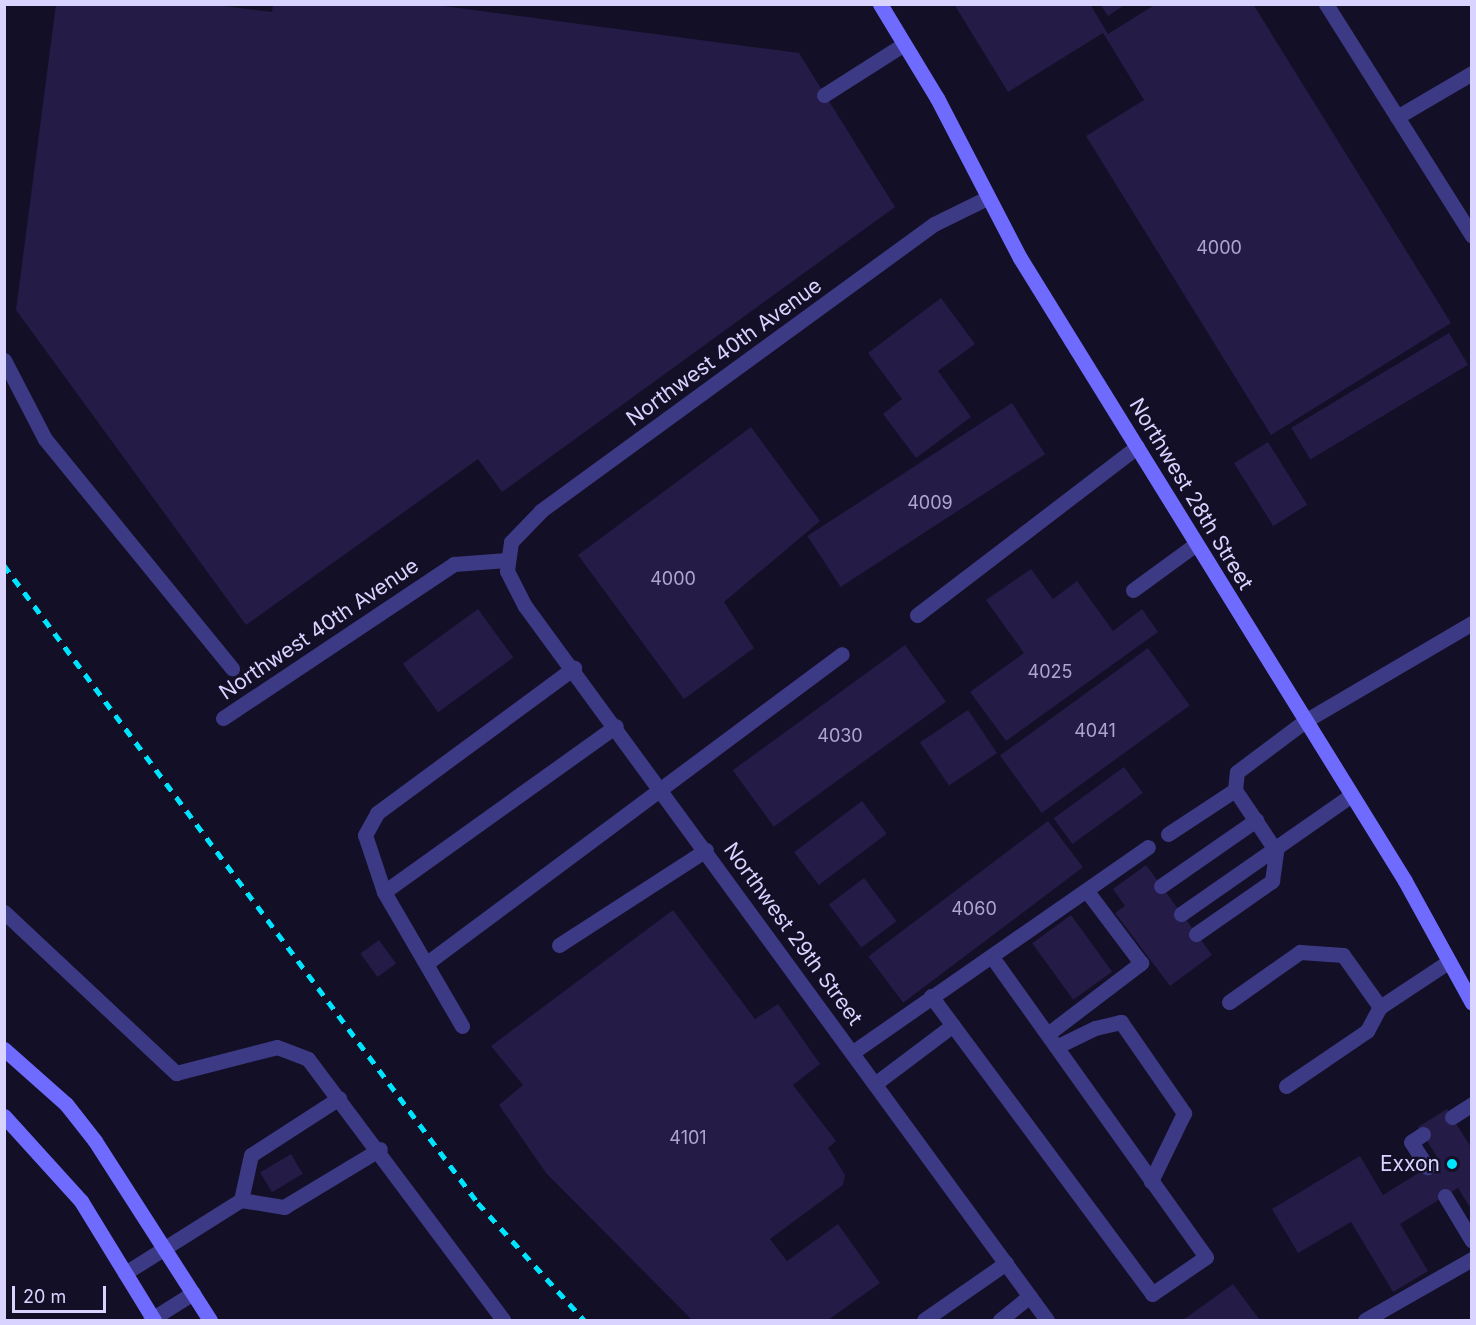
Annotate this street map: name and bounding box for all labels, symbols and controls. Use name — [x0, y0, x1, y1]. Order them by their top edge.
house number: 4000 — [1196, 237, 1242, 259]
street label: Northwest 40th Avenue — [622, 273, 826, 431]
street label: Northwest 28th Street — [1124, 394, 1258, 594]
house number: 4009 — [907, 492, 953, 514]
street label: Northwest 40th Avenue — [215, 553, 423, 705]
house number: 4000 — [650, 568, 696, 590]
house number: 4025 — [1028, 661, 1072, 683]
house number: 4041 — [1074, 720, 1116, 742]
house number: 4030 — [817, 725, 863, 747]
street label: Northwest 29th Street — [718, 838, 868, 1030]
house number: 4060 — [951, 898, 997, 920]
house number: 4101 — [669, 1127, 707, 1149]
place label: Exxon — [1380, 1151, 1440, 1177]
marker: Exxon — [1445, 1157, 1459, 1171]
scale bar — [15, 1274, 110, 1312]
text: 20 m — [23, 1286, 66, 1307]

